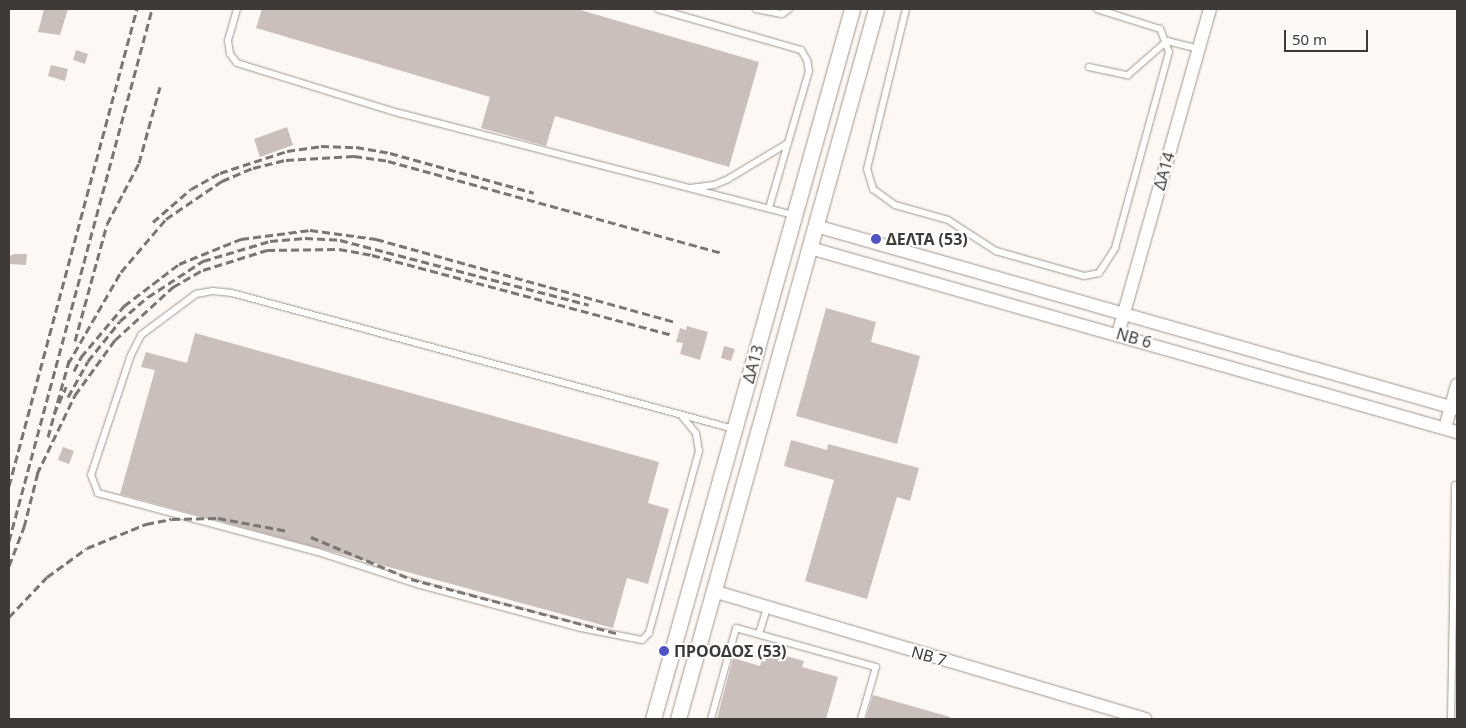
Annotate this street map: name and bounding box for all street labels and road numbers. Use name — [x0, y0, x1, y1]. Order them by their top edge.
street label: ΔΑ14 — [1149, 150, 1179, 192]
street label: ΝΒ 6 — [1114, 324, 1154, 352]
street label: ΔΑ13 — [738, 343, 768, 385]
street label: ΝΒ 7 — [909, 642, 949, 670]

